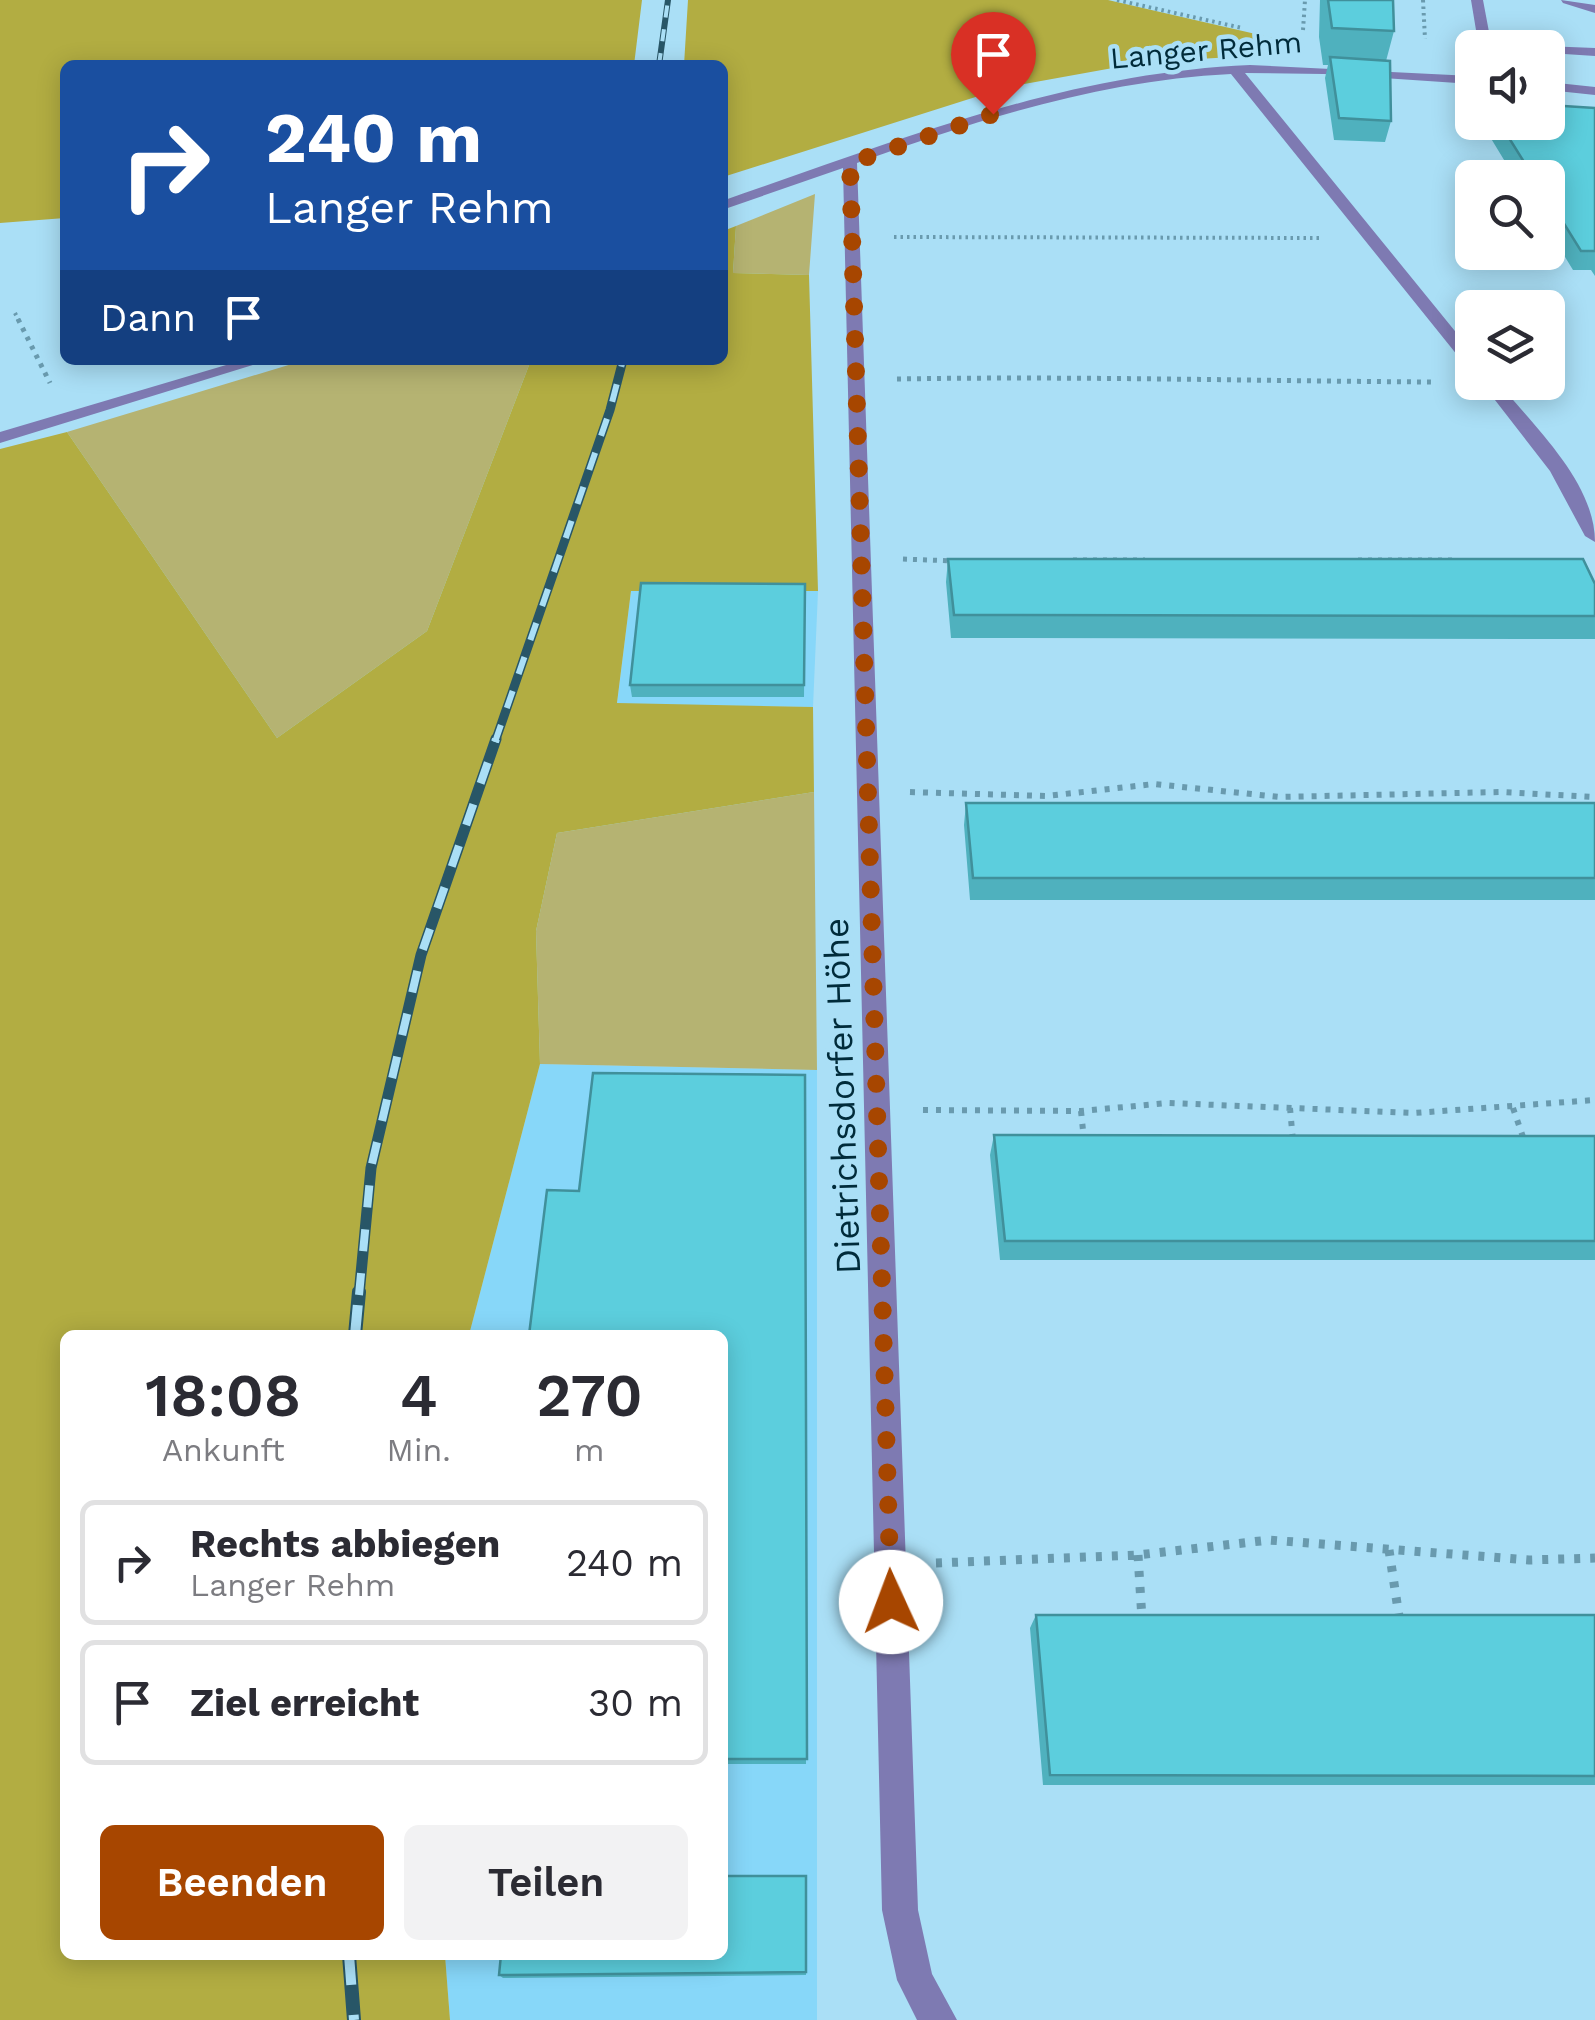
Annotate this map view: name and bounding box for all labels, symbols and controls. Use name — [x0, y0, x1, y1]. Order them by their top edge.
pin — [951, 12, 1036, 115]
street label: Langer Rehm — [1109, 24, 1303, 76]
icon: arrive — [966, 27, 1021, 82]
map controls — [1455, 30, 1565, 400]
button: sound — [1455, 30, 1565, 140]
text: 240 m — [265, 97, 482, 179]
icon: right — [100, 100, 230, 230]
button: search — [1455, 160, 1565, 270]
text: Langer Rehm — [265, 181, 554, 234]
icon: arrive — [216, 290, 271, 345]
button: layers — [1455, 290, 1565, 400]
text: Dann — [100, 296, 196, 340]
street label: Dietrichsdorfer Höhe — [815, 917, 869, 1275]
text: 18:08 — [145, 1360, 301, 1431]
text: 4 — [400, 1360, 438, 1431]
text: 270 — [536, 1360, 643, 1431]
text: Ankunft — [162, 1431, 285, 1469]
text: Min. — [387, 1431, 451, 1469]
text: m — [574, 1431, 605, 1469]
text: Rechts abbiegen — [190, 1522, 500, 1566]
icon: right — [105, 1535, 160, 1590]
text: 240 m — [566, 1541, 683, 1585]
position arrow — [839, 1550, 943, 1654]
text: Langer Rehm — [190, 1566, 395, 1604]
icon: arrive — [105, 1675, 160, 1730]
text: Ziel erreicht — [190, 1681, 419, 1725]
text: 30 m — [588, 1681, 683, 1725]
button: Beenden — [100, 1825, 384, 1940]
button: Teilen — [404, 1825, 688, 1940]

